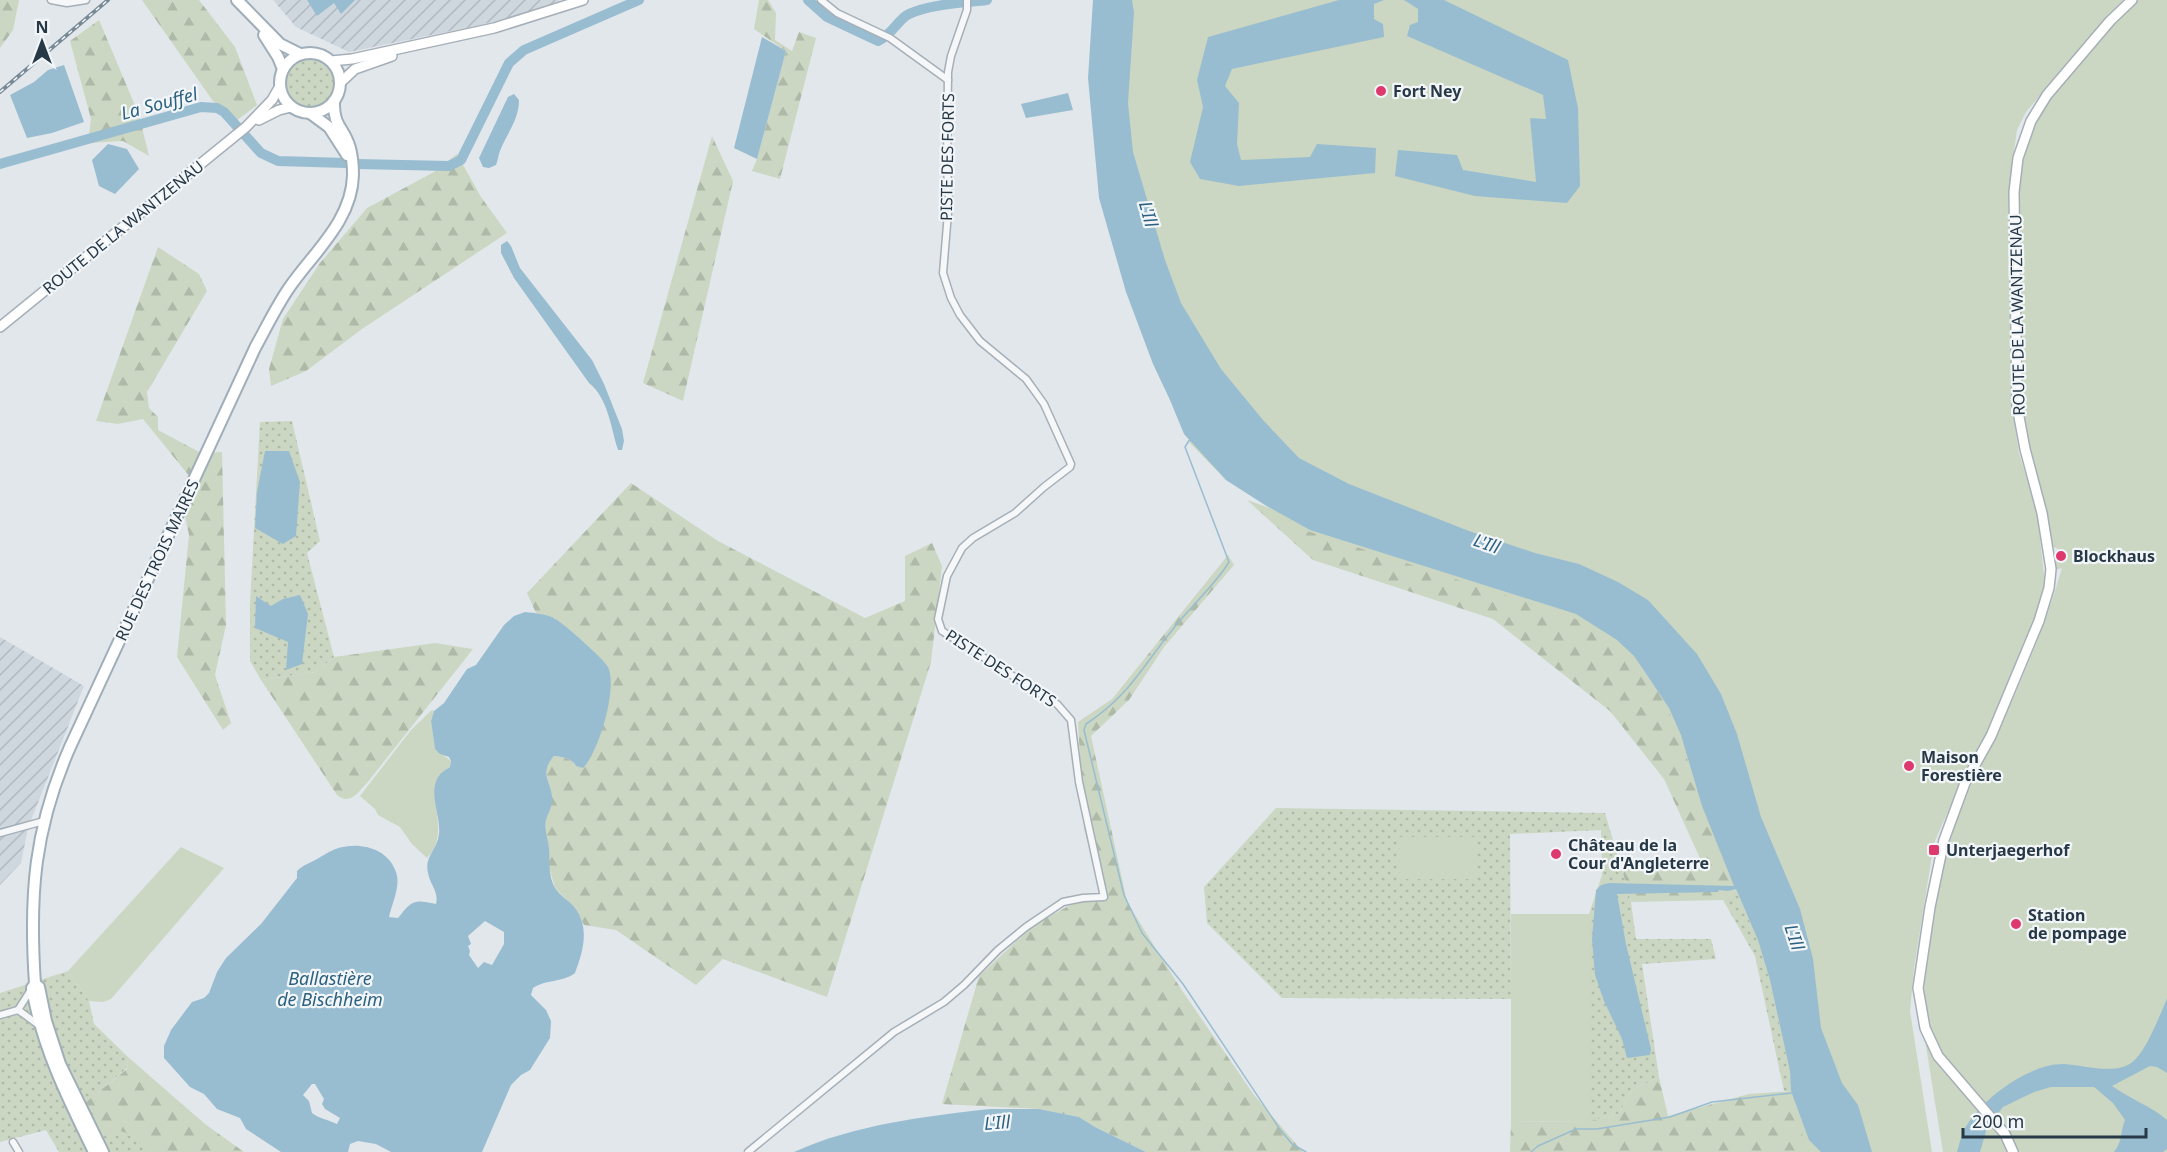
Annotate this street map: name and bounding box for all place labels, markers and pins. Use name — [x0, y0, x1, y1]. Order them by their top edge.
place label: Fort Ney — [1393, 80, 1462, 102]
marker: Fort Ney — [1374, 84, 1388, 98]
place label: Blockhaus — [2073, 545, 2155, 567]
marker: Blockhaus — [2054, 549, 2068, 563]
place label: Maison Forestière — [1921, 746, 2002, 786]
marker: Maison Forestière — [1902, 759, 1916, 773]
place label: Château de la Cour d'Angleterre — [1568, 834, 1709, 874]
place label: Unterjaegerhof — [1946, 839, 2070, 861]
marker: Unterjaegerhof — [1927, 843, 1941, 857]
marker: Château de la Cour d'Angleterre — [1549, 847, 1563, 861]
place label: Station de pompage — [2028, 904, 2127, 944]
marker: Station de pompage — [2009, 917, 2023, 931]

